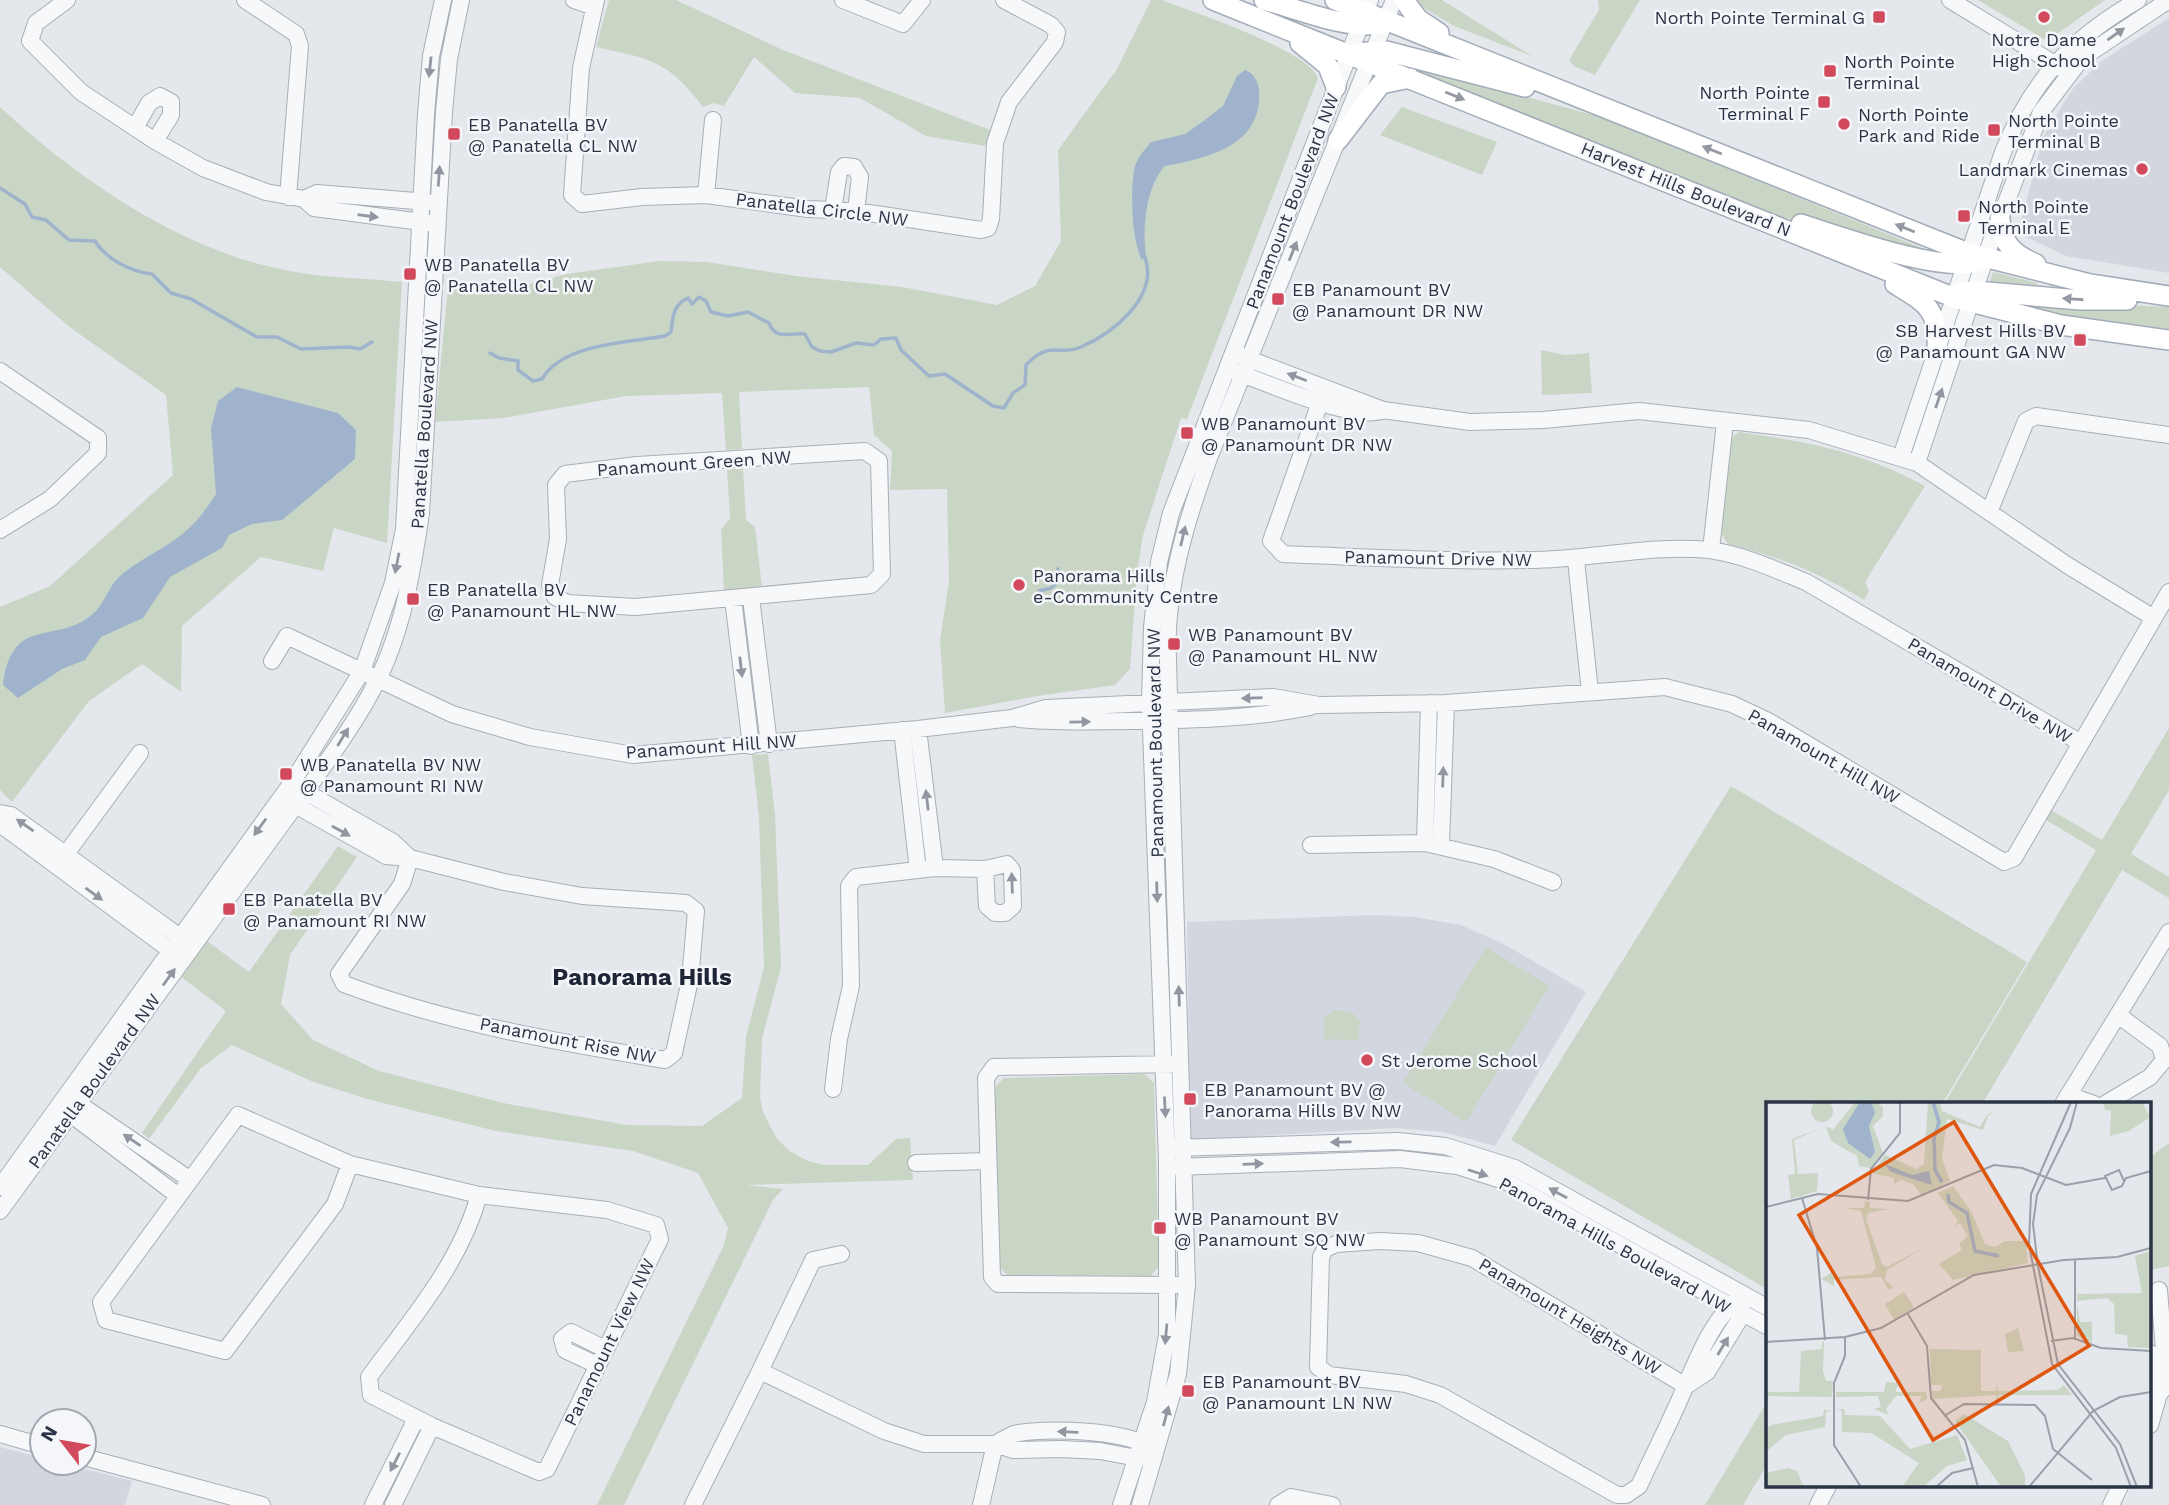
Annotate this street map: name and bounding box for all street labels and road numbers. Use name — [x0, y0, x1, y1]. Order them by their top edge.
street label: Panamount Boulevard NW — [1241, 90, 1343, 312]
street label: Harvest Hills Boulevard N — [1578, 137, 1794, 241]
street label: Panatella Circle NW — [734, 188, 910, 230]
street label: Panatella Boulevard NW — [406, 318, 442, 530]
street label: Panamount Green NW — [596, 446, 792, 480]
street label: Panamount Drive NW — [1344, 546, 1532, 570]
street label: Panamount Boulevard NW — [1142, 628, 1168, 858]
street label: Panamount Drive NW — [1904, 633, 2076, 747]
street label: Panamount Hill NW — [1745, 704, 1903, 808]
street label: Panamount Hill NW — [625, 730, 797, 762]
street label: Panatella Boulevard NW — [24, 990, 164, 1172]
street label: Panamount Rise NW — [478, 1013, 658, 1067]
street label: Panorama Hills Boulevard NW — [1495, 1172, 1735, 1318]
street label: Panamount Heights NW — [1475, 1253, 1665, 1379]
street label: Panamount View NW — [559, 1255, 659, 1429]

